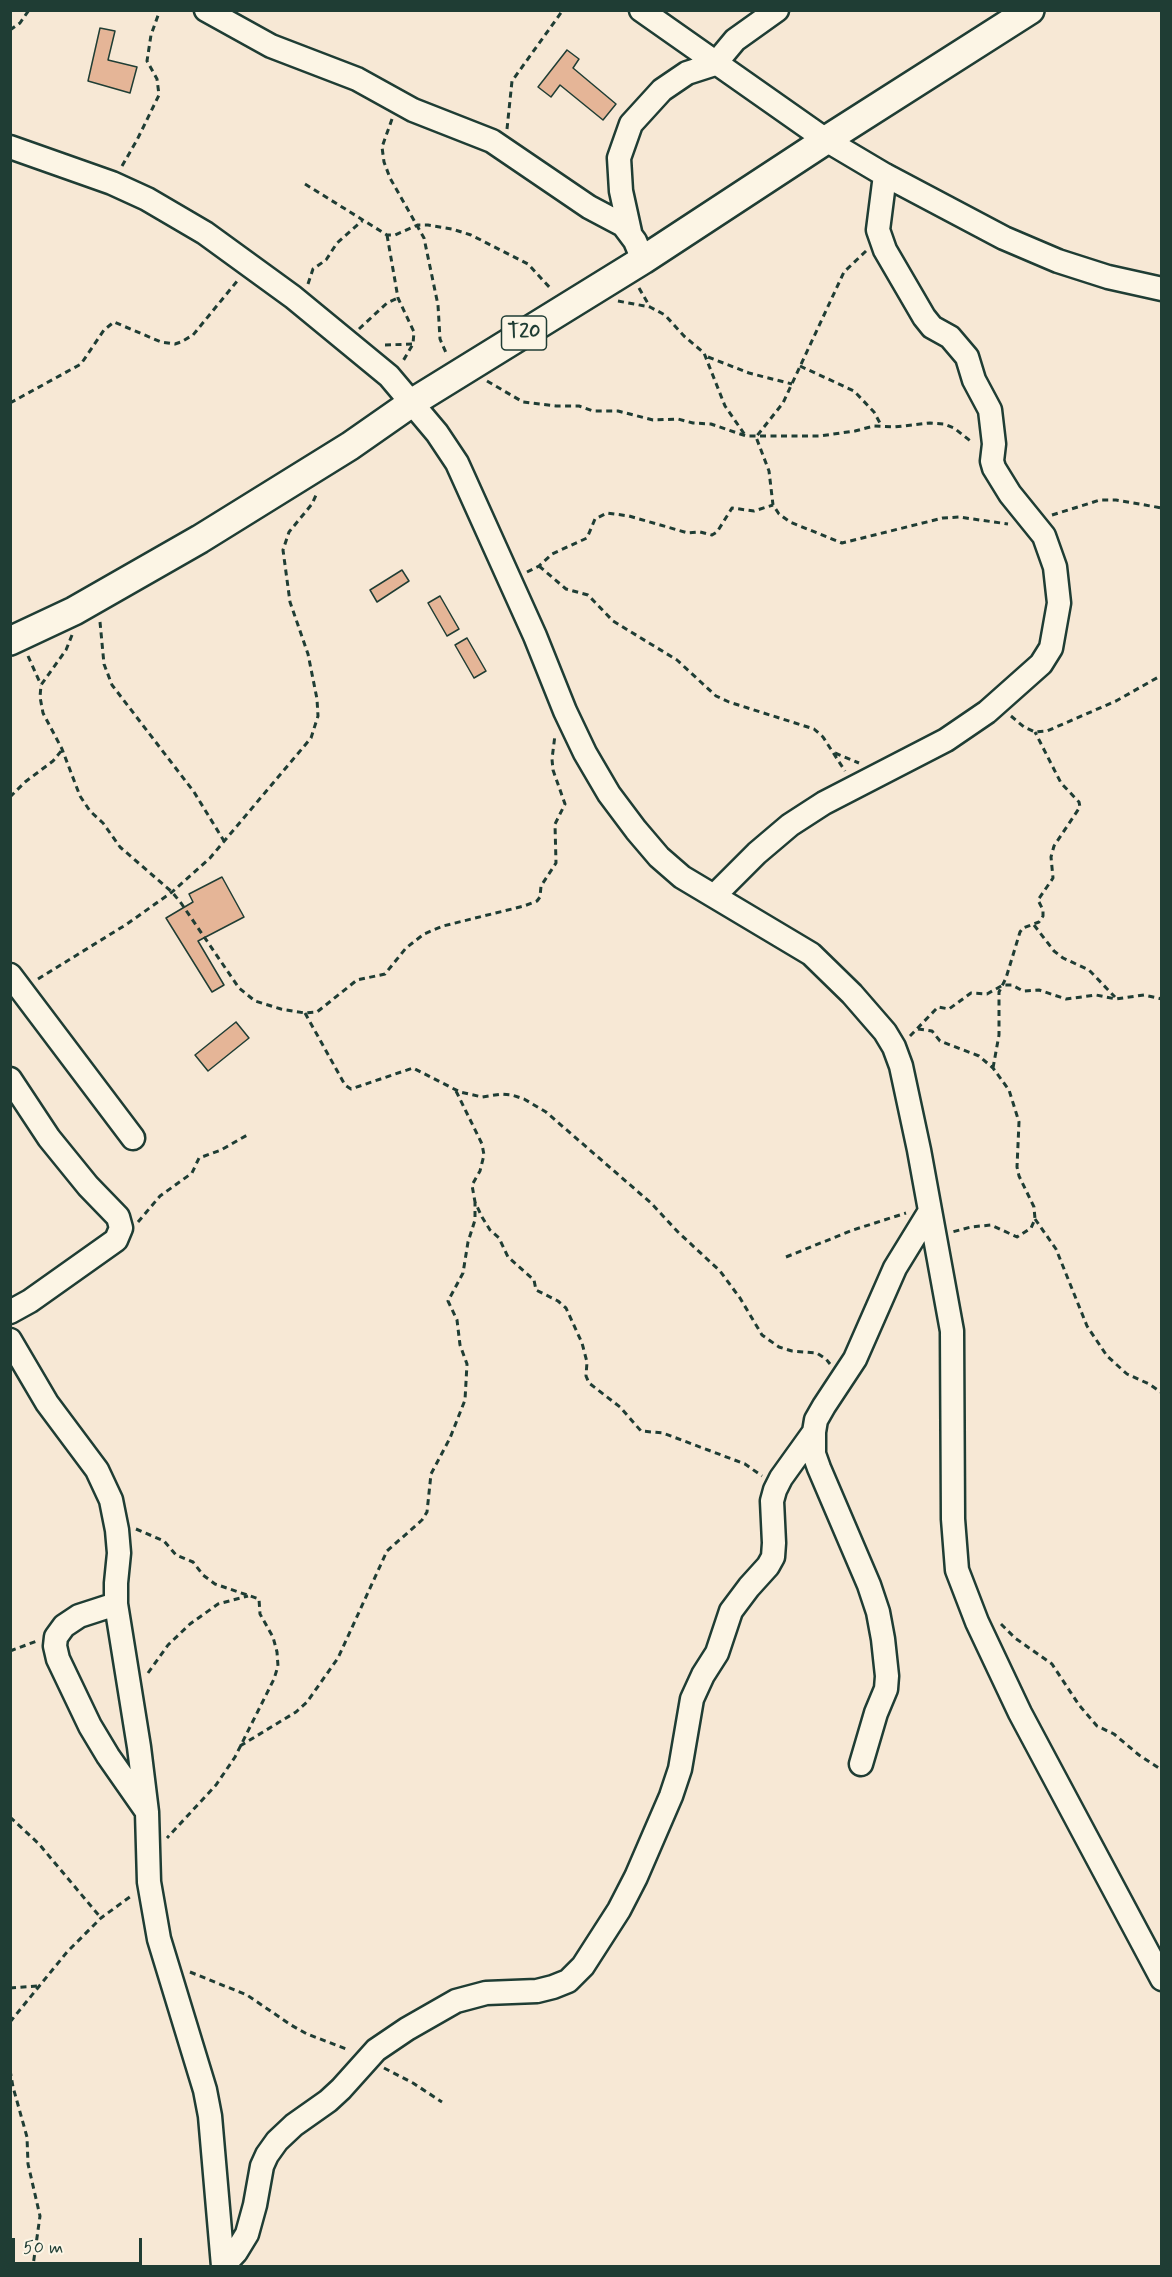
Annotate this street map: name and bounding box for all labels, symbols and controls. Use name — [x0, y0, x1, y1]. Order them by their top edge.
road number: T20 — [502, 316, 546, 350]
scale bar — [15, 2226, 146, 2264]
text: 50 m — [23, 2236, 63, 2260]

